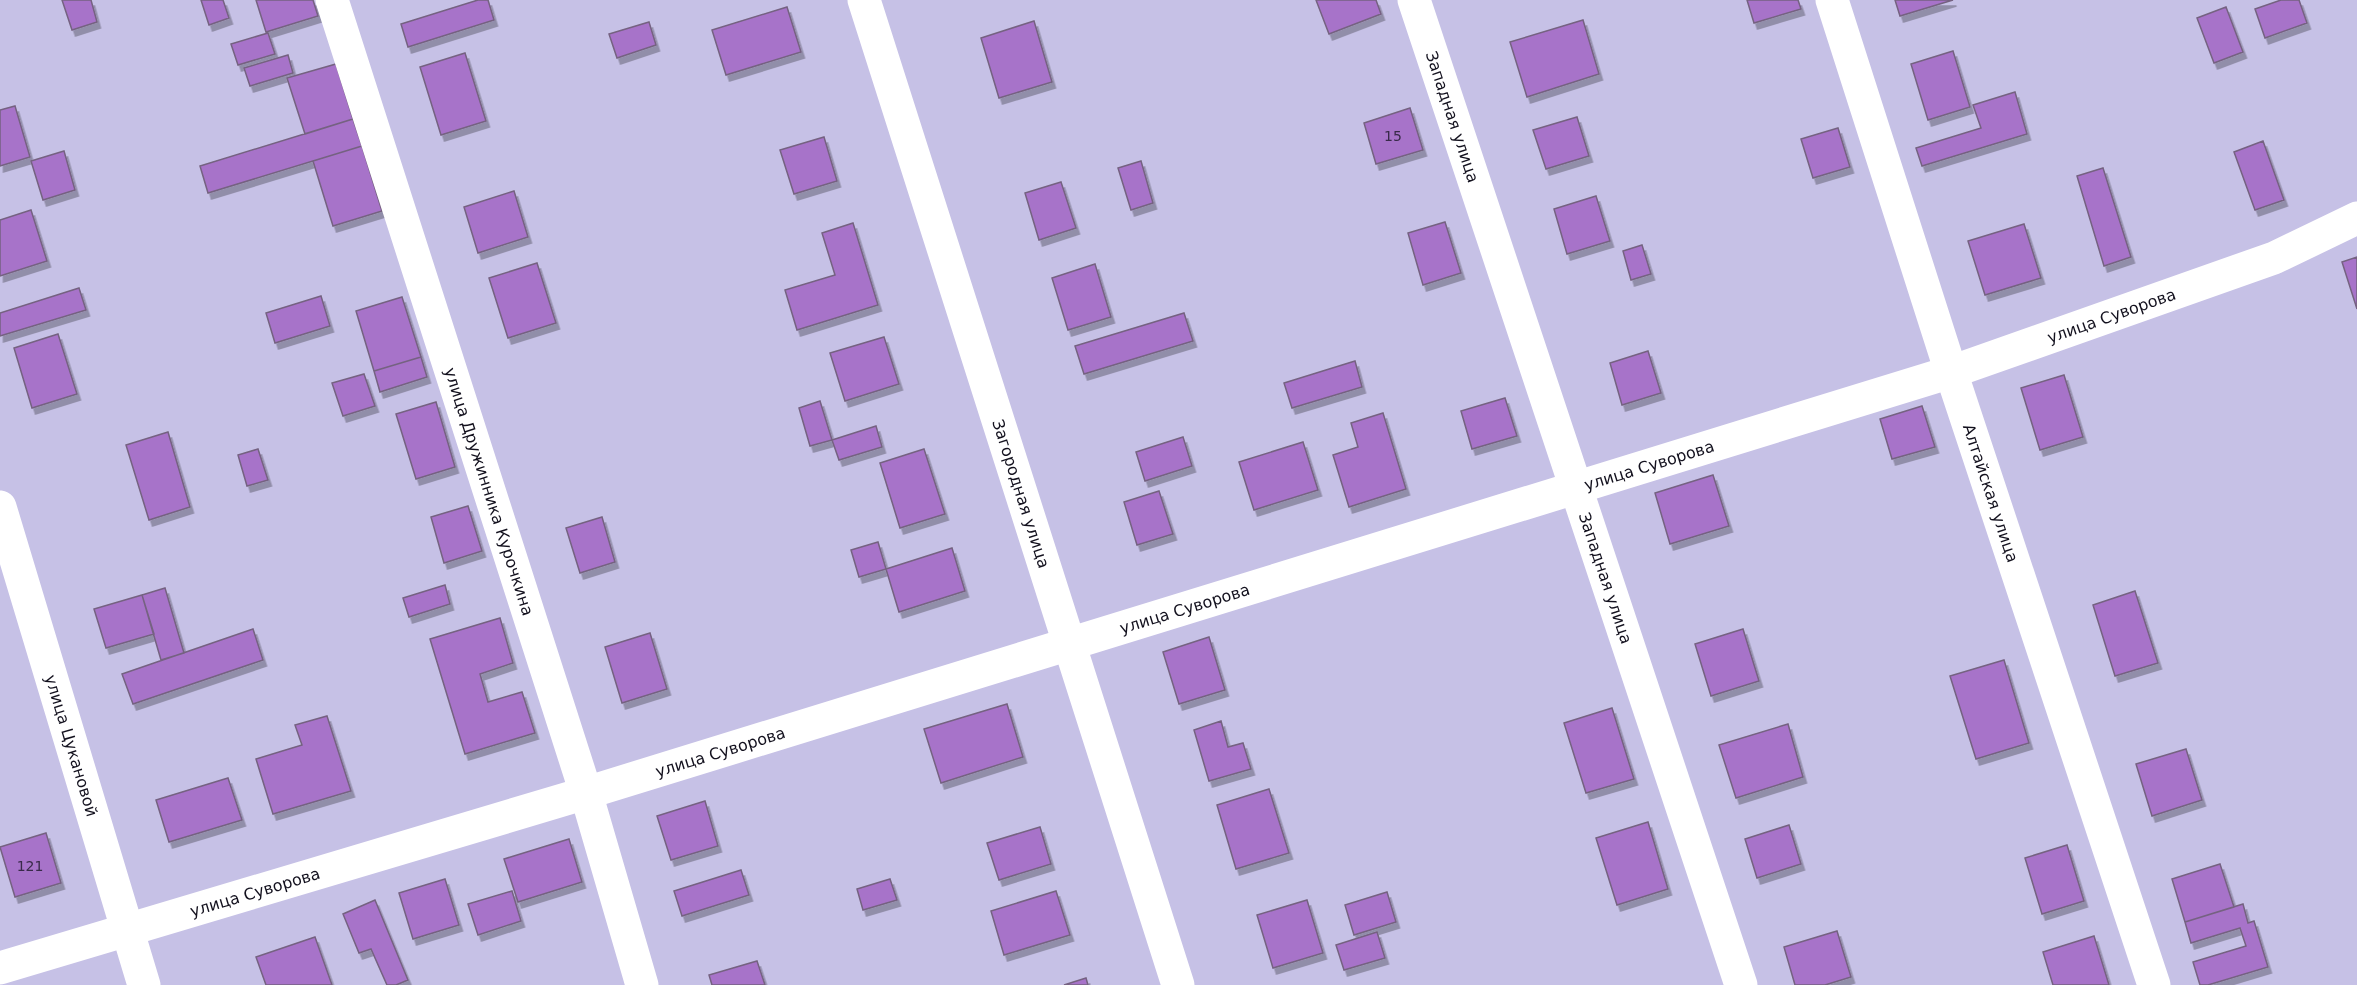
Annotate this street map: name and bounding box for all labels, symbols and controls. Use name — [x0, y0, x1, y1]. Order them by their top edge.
street label: Западная улица — [1422, 49, 1483, 185]
house number: 15 — [1384, 128, 1402, 144]
street label: улица Суворова — [2045, 284, 2178, 347]
street label: улица Дружинника Курочкина — [440, 365, 538, 618]
street label: Загородная улица — [988, 417, 1053, 570]
street label: Алтайская улица — [1959, 422, 2022, 565]
street label: улица Суворова — [1582, 437, 1716, 495]
street label: Западная улица — [1575, 510, 1636, 646]
street label: улица Суворова — [1117, 580, 1252, 638]
street label: улица Цукановой — [41, 672, 102, 819]
street label: улица Суворова — [653, 723, 788, 781]
house number: 121 — [17, 858, 43, 874]
street label: улица Суворова — [188, 864, 322, 921]

